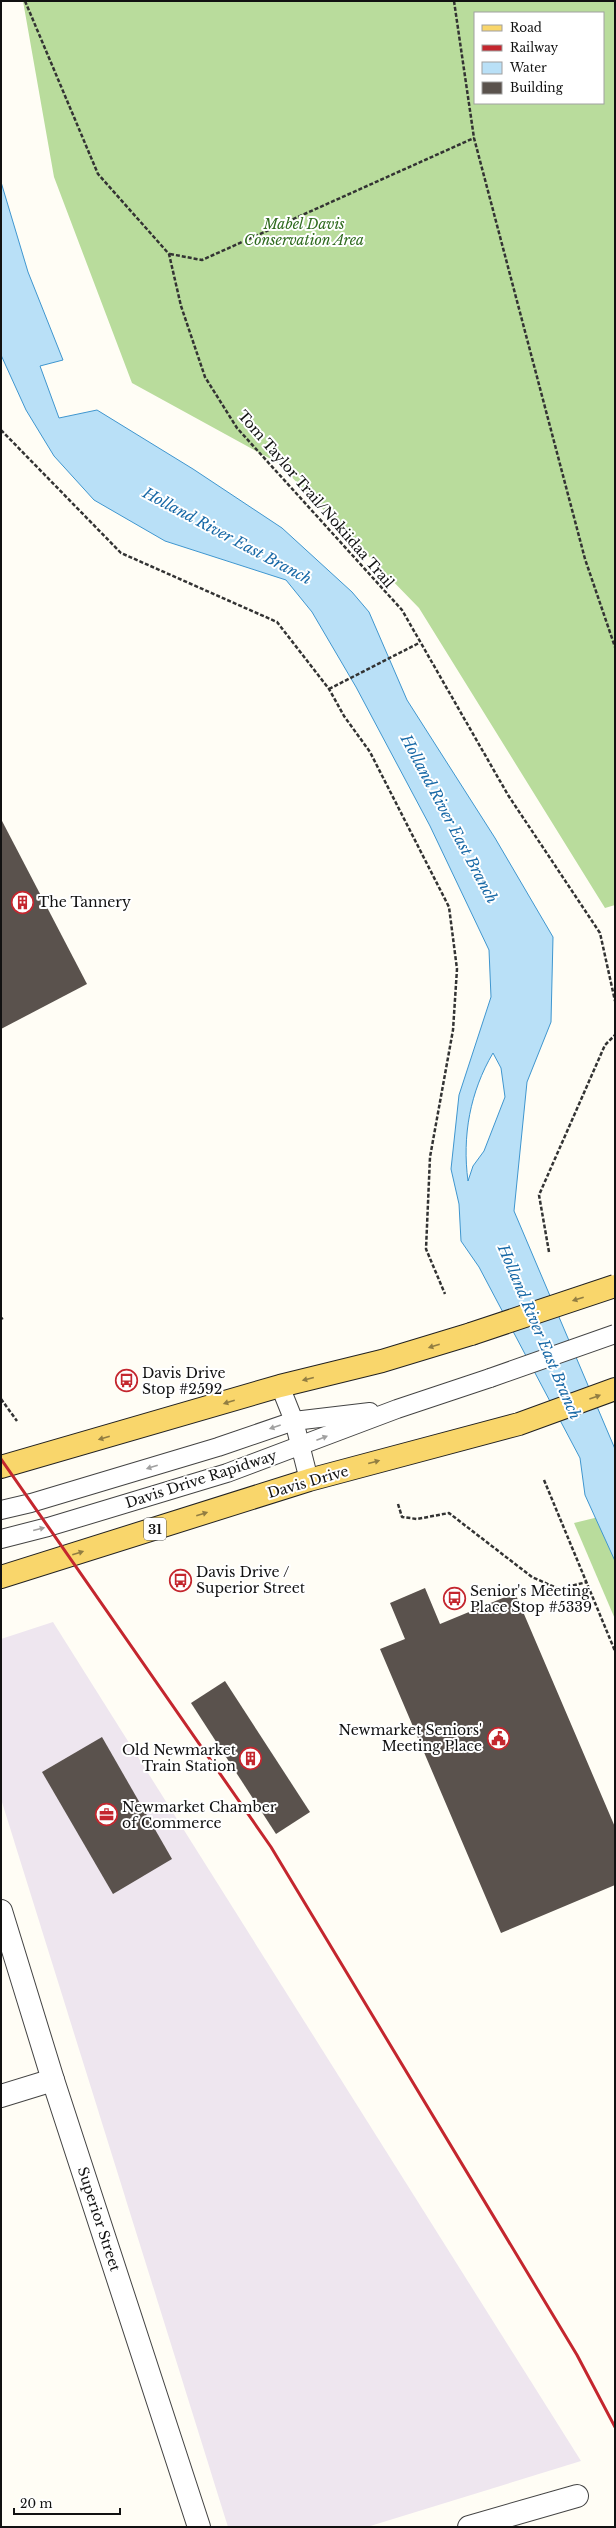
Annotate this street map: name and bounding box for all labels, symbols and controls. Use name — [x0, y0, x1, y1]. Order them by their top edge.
legend — [474, 12, 604, 104]
text: Road — [510, 20, 542, 35]
text: Railway — [510, 40, 559, 55]
text: Water — [509, 60, 547, 75]
text: Building — [510, 80, 564, 95]
park label: Mabel Davis Conservation Area — [244, 215, 364, 249]
street label: Tom Taylor Trail/Nokiidaa Trail — [234, 407, 398, 592]
water label: Holland River East Branch — [139, 482, 315, 588]
water label: Holland River East Branch — [396, 730, 502, 907]
building icon: The Tannery — [10, 889, 36, 915]
place label: The Tannery — [38, 893, 131, 911]
water label: Holland River East Branch — [493, 1240, 585, 1423]
one-way arrow — [572, 1296, 584, 1302]
one-way arrow — [427, 1343, 439, 1349]
place label: Davis Drive Stop #2592 — [142, 1364, 225, 1398]
bus stop icon: Davis Drive Stop #2592 — [114, 1368, 140, 1394]
one-way arrow — [302, 1377, 314, 1383]
one-way arrow — [589, 1393, 601, 1399]
one-way arrow — [223, 1399, 235, 1405]
one-way arrow — [269, 1425, 281, 1431]
one-way arrow — [317, 1434, 329, 1440]
one-way arrow — [98, 1435, 110, 1441]
street label: Davis Drive Rapidway — [123, 1446, 279, 1512]
one-way arrow — [368, 1459, 380, 1465]
street label: Davis Drive — [265, 1462, 351, 1502]
one-way arrow — [145, 1464, 157, 1470]
one-way arrow — [197, 1511, 209, 1517]
road number: 31 — [144, 1518, 166, 1540]
one-way arrow — [33, 1526, 45, 1532]
one-way arrow — [73, 1550, 85, 1556]
place label: Davis Drive / Superior Street — [196, 1563, 306, 1597]
bus stop icon: Davis Drive / Superior Street — [167, 1567, 193, 1593]
place label: Senior's Meeting Place Stop #5339 — [470, 1582, 592, 1616]
bus stop icon: Senior's Meeting Place Stop #5339 — [441, 1586, 467, 1612]
place label: Newmarket Seniors' Meeting Place — [339, 1721, 482, 1755]
public building icon: Newmarket Seniors' Meeting Place — [485, 1725, 511, 1751]
place label: Old Newmarket Train Station — [122, 1741, 237, 1775]
building icon: Old Newmarket Train Station — [238, 1745, 264, 1771]
place label: Newmarket Chamber of Commerce — [122, 1798, 277, 1832]
office icon: Newmarket Chamber of Commerce — [94, 1802, 120, 1828]
street label: Superior Street — [74, 2164, 125, 2274]
scale bar — [14, 2490, 120, 2516]
text: 20 m — [20, 2496, 52, 2511]

